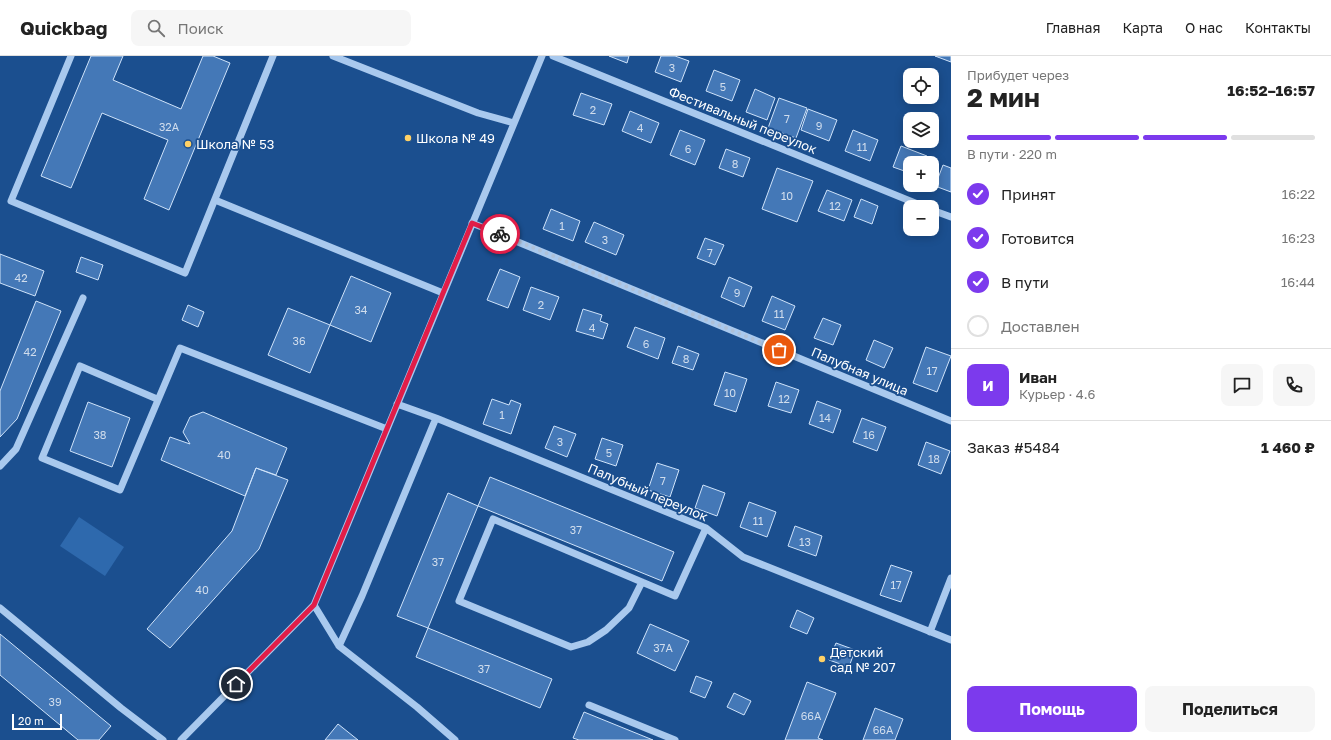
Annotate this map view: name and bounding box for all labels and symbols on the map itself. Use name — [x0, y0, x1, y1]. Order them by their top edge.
house number: 3 — [669, 61, 675, 74]
house number: 5 — [720, 80, 726, 93]
street label: Фестивальный переулок — [667, 83, 820, 157]
house number: 2 — [590, 103, 596, 116]
house number: 7 — [784, 112, 790, 125]
house number: 9 — [816, 119, 822, 132]
house number: 32А — [159, 120, 180, 133]
house number: 4 — [637, 121, 644, 134]
place label: Школа № 49 — [416, 130, 495, 146]
marker: Школа № 49 — [403, 133, 413, 143]
place label: Школа № 53 — [196, 136, 274, 152]
marker: Школа № 53 — [183, 139, 193, 149]
house number: 11 — [857, 140, 867, 153]
house number: 6 — [685, 142, 692, 155]
house number: 8 — [732, 157, 739, 170]
house number: 10 — [781, 189, 793, 202]
house number: 12 — [829, 199, 841, 212]
courier — [480, 214, 520, 254]
house number: 1 — [559, 219, 565, 232]
house number: 3 — [602, 233, 608, 246]
house number: 7 — [707, 246, 713, 259]
house number: 42 — [14, 271, 28, 284]
house number: 9 — [734, 286, 740, 299]
house number: 2 — [538, 298, 544, 311]
house number: 34 — [354, 303, 368, 316]
house number: 11 — [774, 307, 784, 320]
house number: 4 — [589, 321, 596, 334]
pin — [762, 333, 796, 367]
house number: 36 — [292, 334, 306, 347]
house number: 6 — [643, 337, 650, 350]
street label: Палубная улица — [809, 343, 911, 399]
house number: 42 — [23, 345, 37, 358]
house number: 8 — [683, 352, 690, 365]
house number: 17 — [926, 364, 938, 377]
house number: 10 — [724, 386, 736, 399]
house number: 12 — [778, 392, 790, 405]
house number: 1 — [499, 408, 505, 421]
house number: 14 — [819, 411, 831, 424]
house number: 38 — [93, 428, 107, 441]
house number: 16 — [863, 428, 875, 441]
house number: 3 — [557, 435, 563, 448]
house number: 5 — [606, 446, 612, 459]
house number: 40 — [217, 448, 231, 461]
house number: 18 — [928, 452, 940, 465]
street label: Палубный переулок — [586, 459, 711, 525]
house number: 7 — [660, 474, 666, 487]
house number: 11 — [753, 514, 763, 527]
house number: 37 — [570, 523, 582, 536]
house number: 13 — [799, 535, 811, 548]
house number: 37 — [432, 555, 444, 568]
house number: 17 — [890, 578, 902, 591]
house number: 40 — [195, 583, 209, 596]
house number: 37А — [653, 641, 673, 654]
place label: Детский сад № 207 — [830, 644, 896, 675]
marker: Детский сад № 207 — [817, 654, 827, 664]
house number: 37 — [478, 662, 490, 675]
pin — [219, 667, 253, 701]
house number: 39 — [48, 695, 62, 708]
house number: 66А — [801, 709, 822, 722]
scale bar — [12, 712, 62, 731]
house number: 66А — [873, 723, 894, 736]

